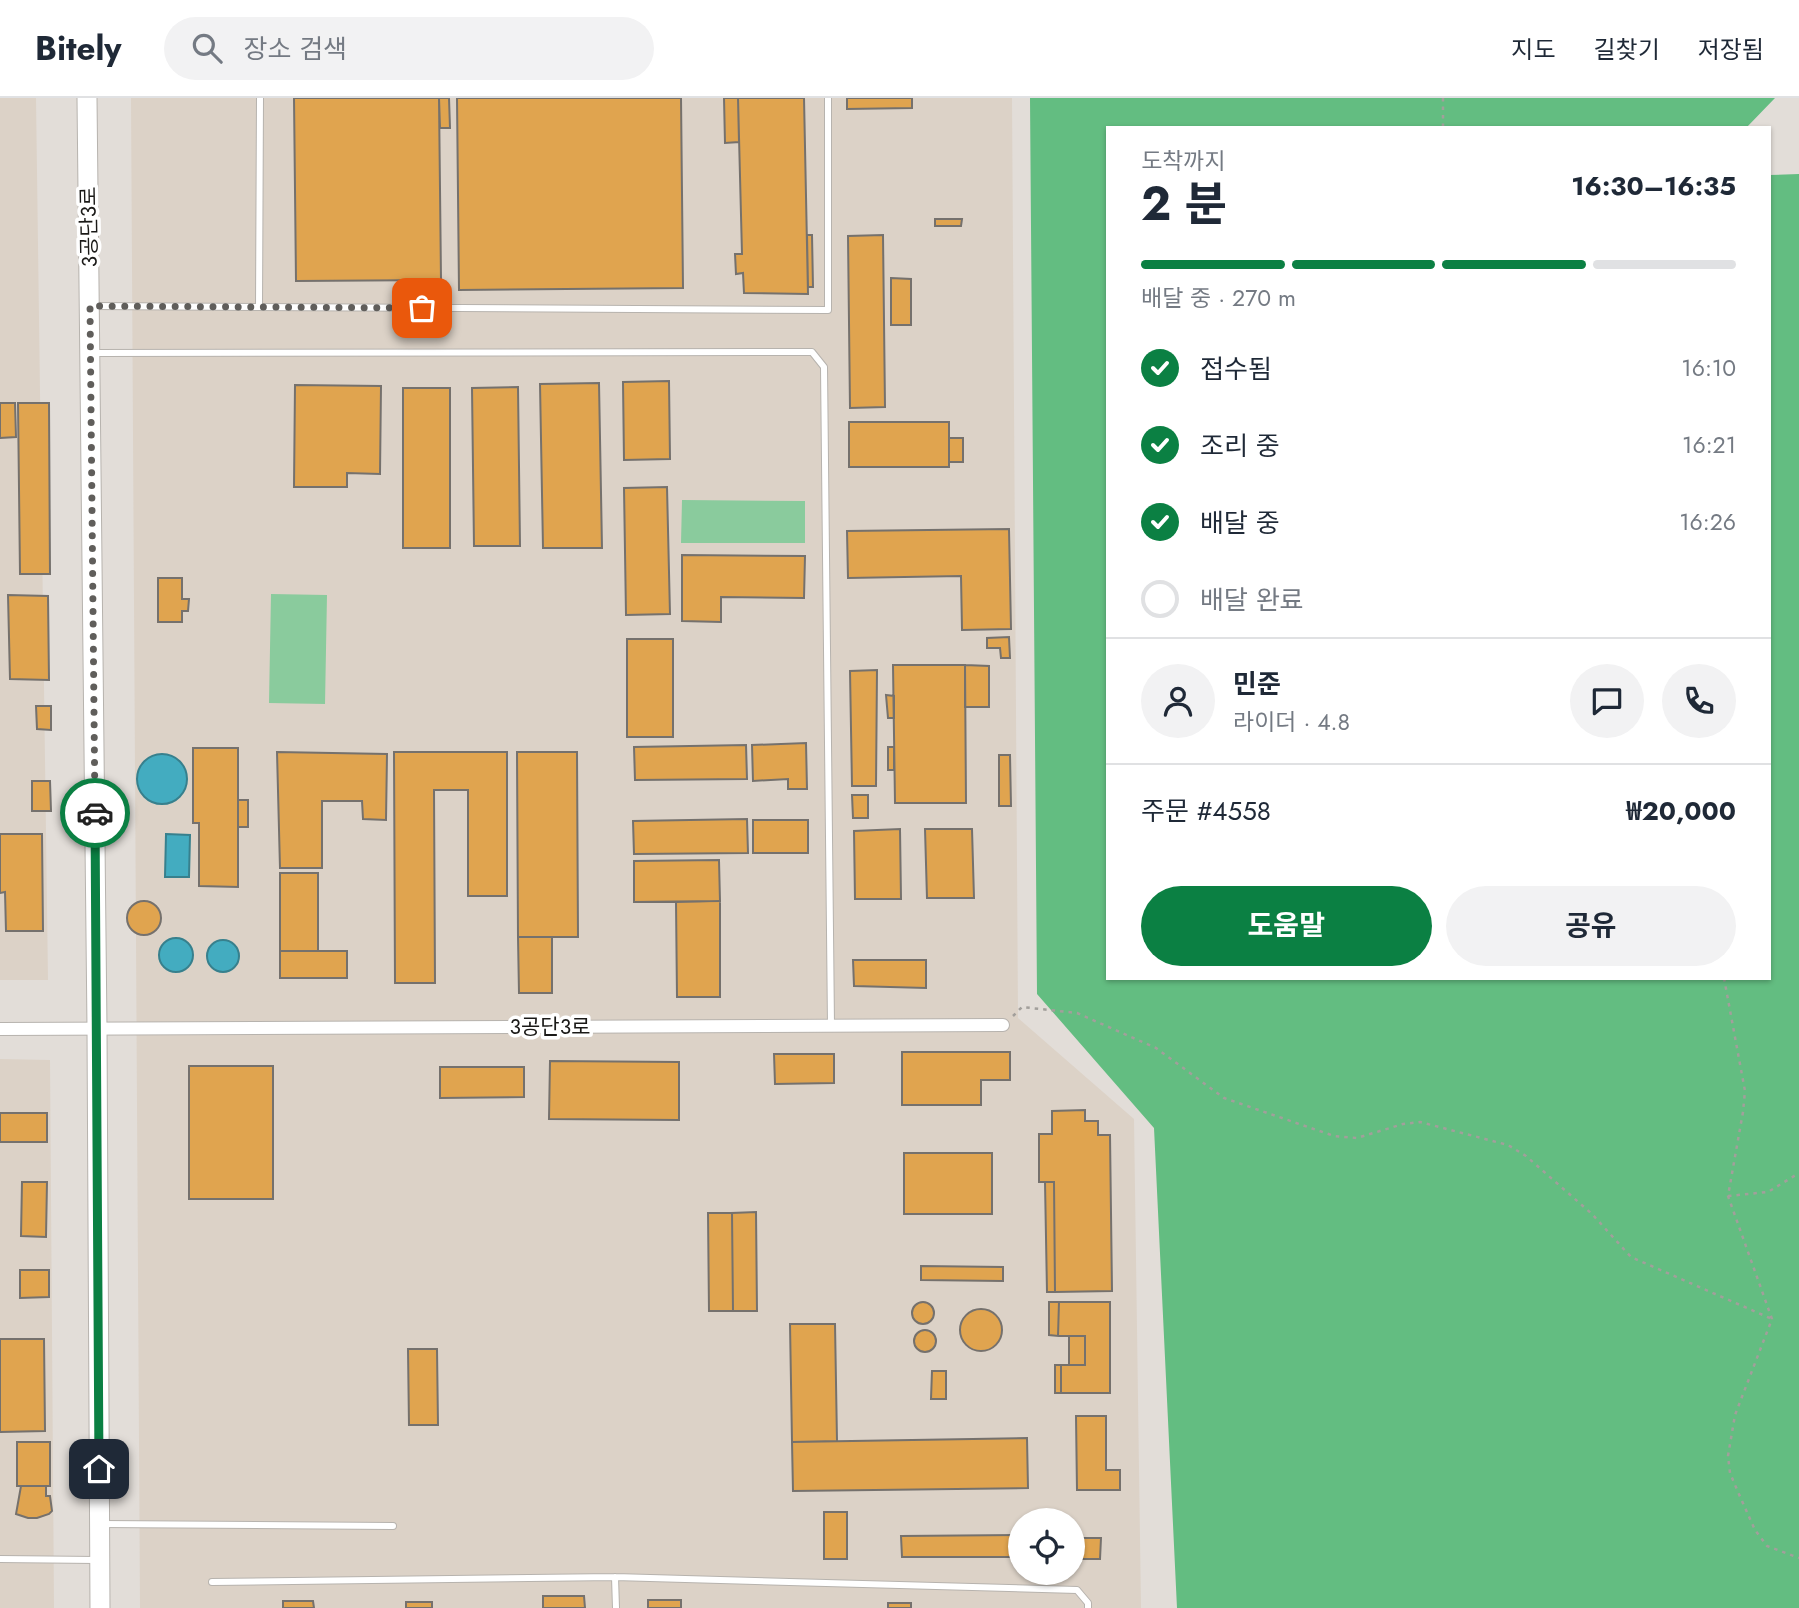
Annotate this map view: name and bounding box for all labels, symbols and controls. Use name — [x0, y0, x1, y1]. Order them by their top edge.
search box — [164, 17, 654, 80]
text: Bitely — [35, 25, 122, 72]
icon: search — [188, 29, 226, 67]
text: 장소 검색 — [244, 30, 347, 68]
text: 지도 — [1511, 32, 1556, 67]
text: 길찾기 — [1594, 32, 1660, 67]
text: 저장됨 — [1698, 32, 1764, 67]
text: 도착까지 — [1141, 144, 1226, 178]
text: 16:30–16:35 — [1571, 167, 1736, 205]
text: 2 분 — [1141, 171, 1227, 237]
street label: 3공단3로 — [73, 186, 105, 268]
pin — [392, 278, 452, 338]
text: 배달 중 · 270 m — [1141, 281, 1296, 315]
icon: bag — [403, 289, 441, 327]
icon: check — [1141, 349, 1179, 387]
text: 접수됨 — [1200, 350, 1272, 388]
text: 16:10 — [1681, 351, 1736, 385]
icon: check — [1141, 426, 1179, 464]
text: 조리 중 — [1200, 427, 1280, 465]
text: 16:21 — [1682, 428, 1736, 462]
icon: check — [1141, 503, 1179, 541]
text: 배달 중 — [1200, 504, 1280, 542]
text: 16:26 — [1679, 505, 1736, 539]
text: 배달 완료 — [1200, 581, 1303, 619]
button: person — [1141, 664, 1215, 738]
button: chat — [1570, 664, 1644, 738]
button: phone — [1662, 664, 1736, 738]
text: 민준 — [1233, 665, 1281, 703]
text: 라이더 · 4.8 — [1233, 705, 1350, 739]
courier — [60, 778, 130, 848]
text: 주문 #4558 — [1141, 792, 1271, 830]
text: ₩20,000 — [1626, 792, 1736, 830]
icon: car — [76, 794, 114, 832]
button: 도움말 — [1141, 886, 1432, 966]
button: 공유 — [1446, 886, 1736, 966]
street label: 3공단3로 — [510, 1012, 590, 1042]
pin — [69, 1439, 129, 1499]
icon: home — [80, 1450, 118, 1488]
map controls — [1008, 1508, 1085, 1585]
button: locate — [1008, 1508, 1085, 1585]

